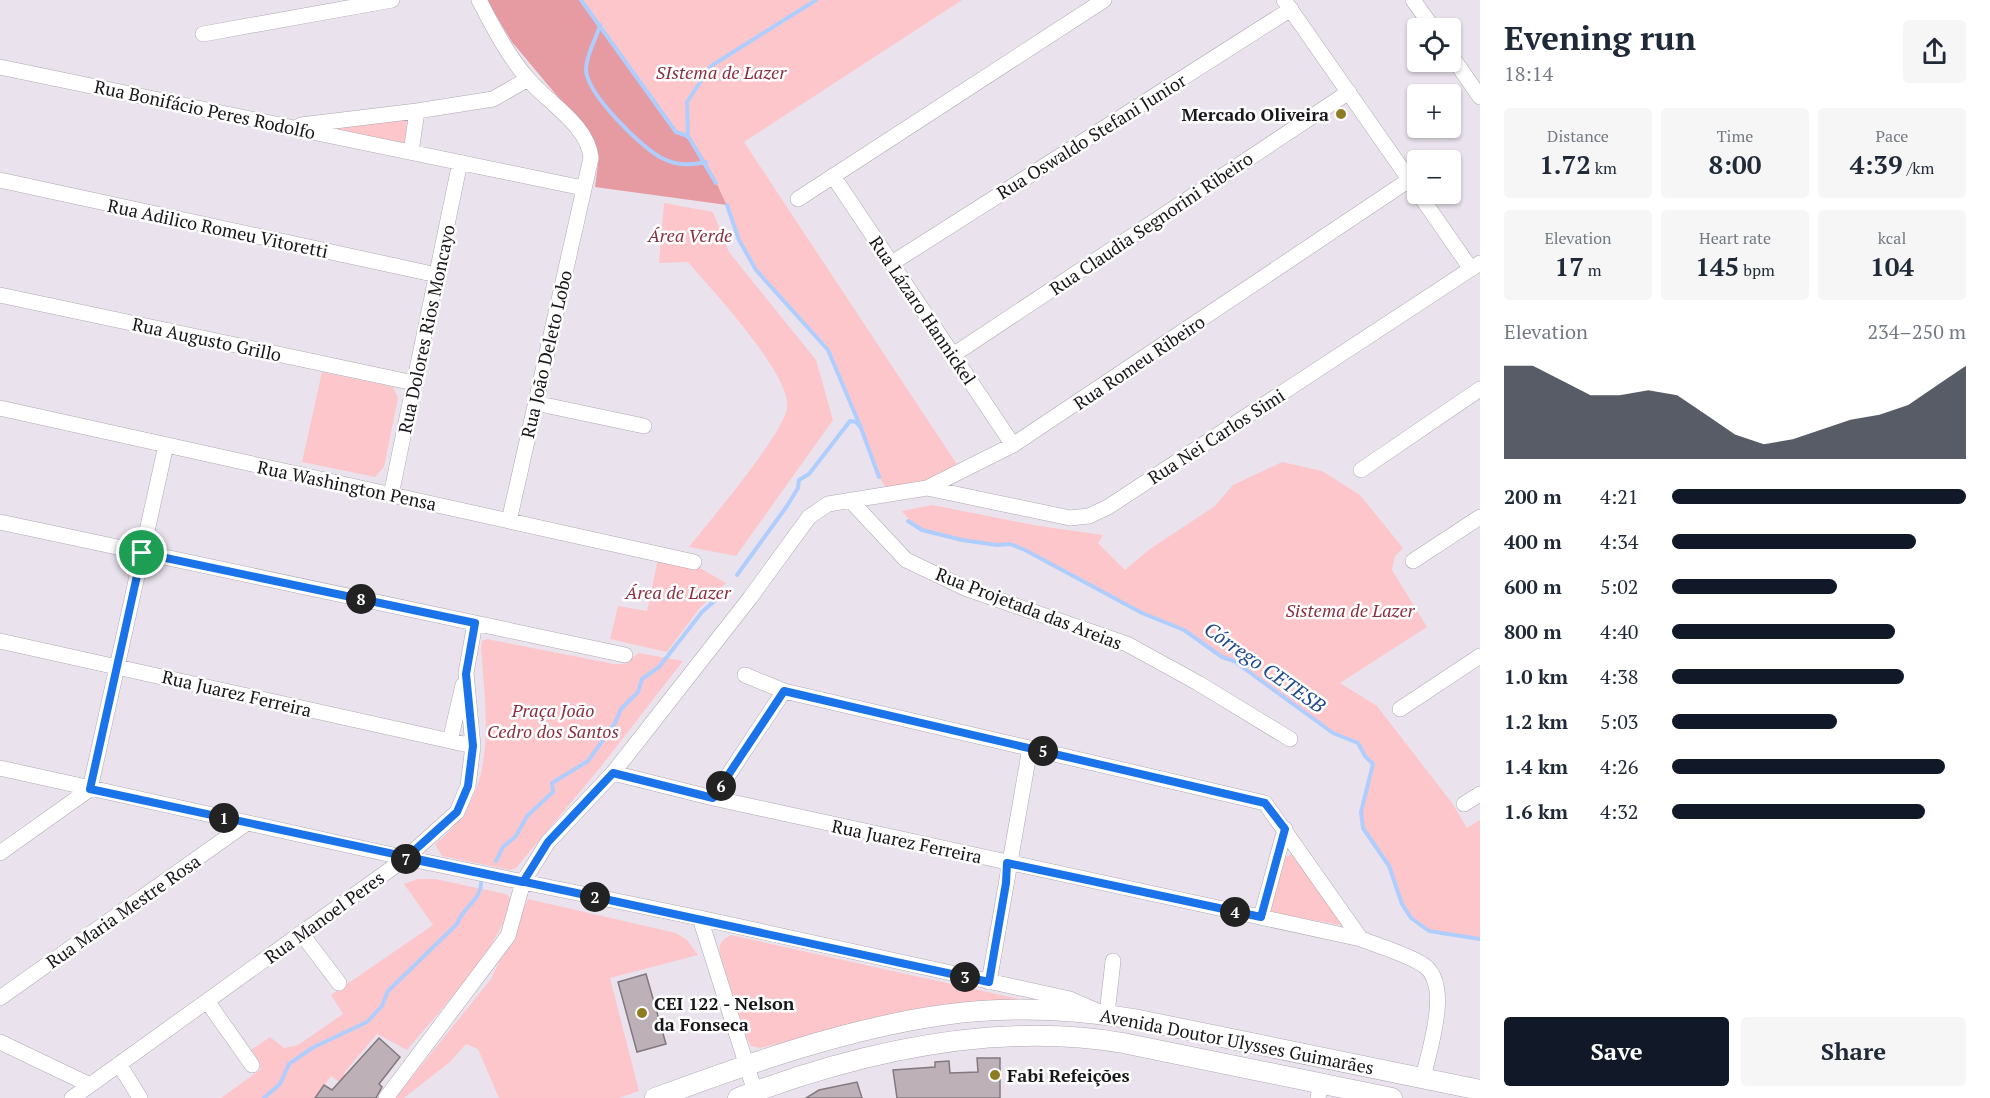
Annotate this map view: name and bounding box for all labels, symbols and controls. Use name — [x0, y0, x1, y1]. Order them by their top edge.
text: Evening run — [1504, 16, 1696, 59]
map controls — [1407, 18, 1461, 204]
button: locate — [1407, 18, 1461, 72]
button: share — [1903, 20, 1966, 83]
park label: SIstema de Lazer — [656, 60, 787, 84]
text: 18:14 — [1504, 60, 1553, 87]
street label: Rua Oswaldo Stefani Junior — [992, 68, 1190, 204]
street label: Rua Bonifácio Peres Rodolfo — [92, 74, 318, 144]
button: + — [1407, 84, 1461, 138]
place label: Mercado Oliveira — [1181, 102, 1329, 126]
marker: Mercado Oliveira — [1334, 107, 1348, 121]
text: Distance — [1547, 125, 1609, 147]
text: Time — [1717, 125, 1753, 147]
text: Pace — [1876, 125, 1908, 147]
street label: Rua Claudia Segnorini Ribeiro — [1045, 146, 1257, 300]
text: 1.72 — [1539, 147, 1591, 181]
text: 8:00 — [1709, 147, 1762, 181]
text: 4:39 — [1850, 147, 1903, 181]
button: − — [1407, 150, 1461, 204]
text: km — [1591, 157, 1617, 179]
text: /km — [1903, 157, 1934, 179]
street label: Rua Adilico Romeu Vitoretti — [106, 193, 330, 263]
street label: Rua Dolores Rios Moncayo — [392, 222, 460, 436]
park label: Área Verde — [647, 223, 732, 247]
text: Elevation — [1544, 227, 1612, 249]
text: Heart rate — [1699, 227, 1771, 249]
text: kcal — [1878, 227, 1906, 249]
street label: Rua Lázaro Hannickel — [864, 231, 982, 389]
text: 17 — [1554, 249, 1584, 283]
text: 145 — [1695, 249, 1739, 283]
text: 104 — [1870, 249, 1914, 283]
text: m — [1584, 259, 1602, 281]
text: bpm — [1739, 259, 1775, 281]
street label: Rua João Deleto Lobo — [515, 268, 577, 440]
street label: Rua Romeu Ribeiro — [1069, 309, 1209, 415]
street label: Rua Augusto Grillo — [130, 311, 284, 367]
text: Elevation — [1504, 318, 1588, 345]
text: 234–250 m — [1867, 318, 1966, 345]
street label: Rua Nei Carlos Simi — [1143, 383, 1289, 489]
street label: Rua Washington Pensa — [255, 454, 439, 516]
text: 200 m — [1504, 483, 1562, 510]
text: 4:21 — [1600, 483, 1639, 510]
pin — [116, 527, 167, 578]
text: 400 m — [1504, 528, 1562, 555]
text: 4:34 — [1600, 528, 1639, 555]
icon: arrive — [125, 536, 158, 569]
street label: Rua Projetada das Areias — [932, 561, 1126, 655]
text: 600 m — [1504, 573, 1562, 600]
text: 5:02 — [1600, 573, 1639, 600]
park label: Área de Lazer — [624, 580, 732, 604]
pin: 8 — [346, 584, 376, 614]
text: 8 — [356, 588, 366, 610]
park label: Sistema de Lazer — [1285, 598, 1416, 622]
water label: Córrego CETESB — [1199, 615, 1331, 719]
text: 800 m — [1504, 618, 1562, 645]
text: 4:40 — [1600, 618, 1639, 645]
text: 1.0 km — [1504, 663, 1568, 690]
text: 4:38 — [1600, 663, 1639, 690]
street label: Rua Juarez Ferreira — [160, 664, 314, 722]
park label: Praça João Cedro dos Santos — [487, 698, 619, 743]
text: 1.2 km — [1504, 708, 1568, 735]
text: 5:03 — [1600, 708, 1639, 735]
pin: 5 — [1028, 736, 1058, 766]
text: 5 — [1038, 740, 1048, 762]
text: 1.4 km — [1504, 753, 1568, 780]
text: 4:26 — [1600, 753, 1639, 780]
pin: 6 — [706, 771, 736, 801]
text: 6 — [716, 775, 726, 797]
text: 1.6 km — [1504, 798, 1568, 825]
text: 4:32 — [1600, 798, 1639, 825]
pin: 1 — [209, 803, 239, 833]
text: 1 — [219, 807, 229, 829]
street label: Rua Juarez Ferreira — [830, 813, 984, 869]
pin: 7 — [391, 844, 421, 874]
text: 7 — [401, 848, 411, 870]
street label: Rua Maria Mestre Rosa — [41, 849, 205, 973]
street label: Rua Manoel Peres — [259, 865, 389, 969]
pin: 2 — [580, 882, 610, 912]
text: 2 — [590, 886, 600, 908]
pin: 4 — [1220, 897, 1250, 927]
text: 4 — [1230, 901, 1240, 923]
pin: 3 — [950, 962, 980, 992]
text: 3 — [960, 966, 970, 988]
place label: CEI 122 - Nelson da Fonseca — [654, 991, 795, 1036]
street label: Avenida Doutor Ulysses Guimarães — [1098, 1003, 1376, 1079]
marker: CEI 122 - Nelson da Fonseca — [635, 1006, 649, 1020]
button: Save — [1504, 1017, 1729, 1086]
button: Share — [1741, 1017, 1966, 1086]
place label: Fabi Refeições — [1007, 1063, 1130, 1087]
marker: Fabi Refeições — [988, 1068, 1002, 1082]

